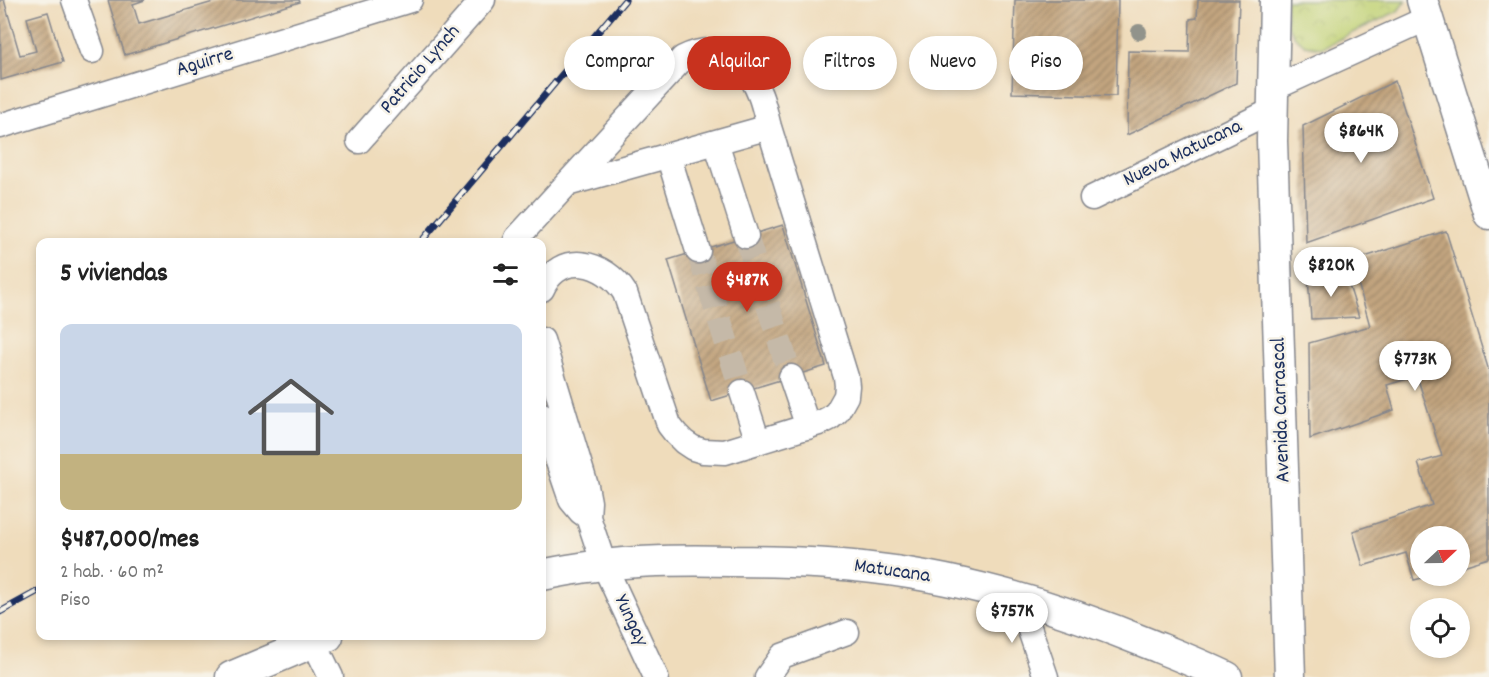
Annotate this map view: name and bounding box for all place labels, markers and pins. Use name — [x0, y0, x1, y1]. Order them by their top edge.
pin: $864K — [1319, 113, 1403, 164]
pin: $820K — [1289, 247, 1373, 298]
pin: $487K — [705, 262, 789, 313]
pin: $773K — [1373, 341, 1457, 392]
pin: $757K — [970, 593, 1054, 644]

